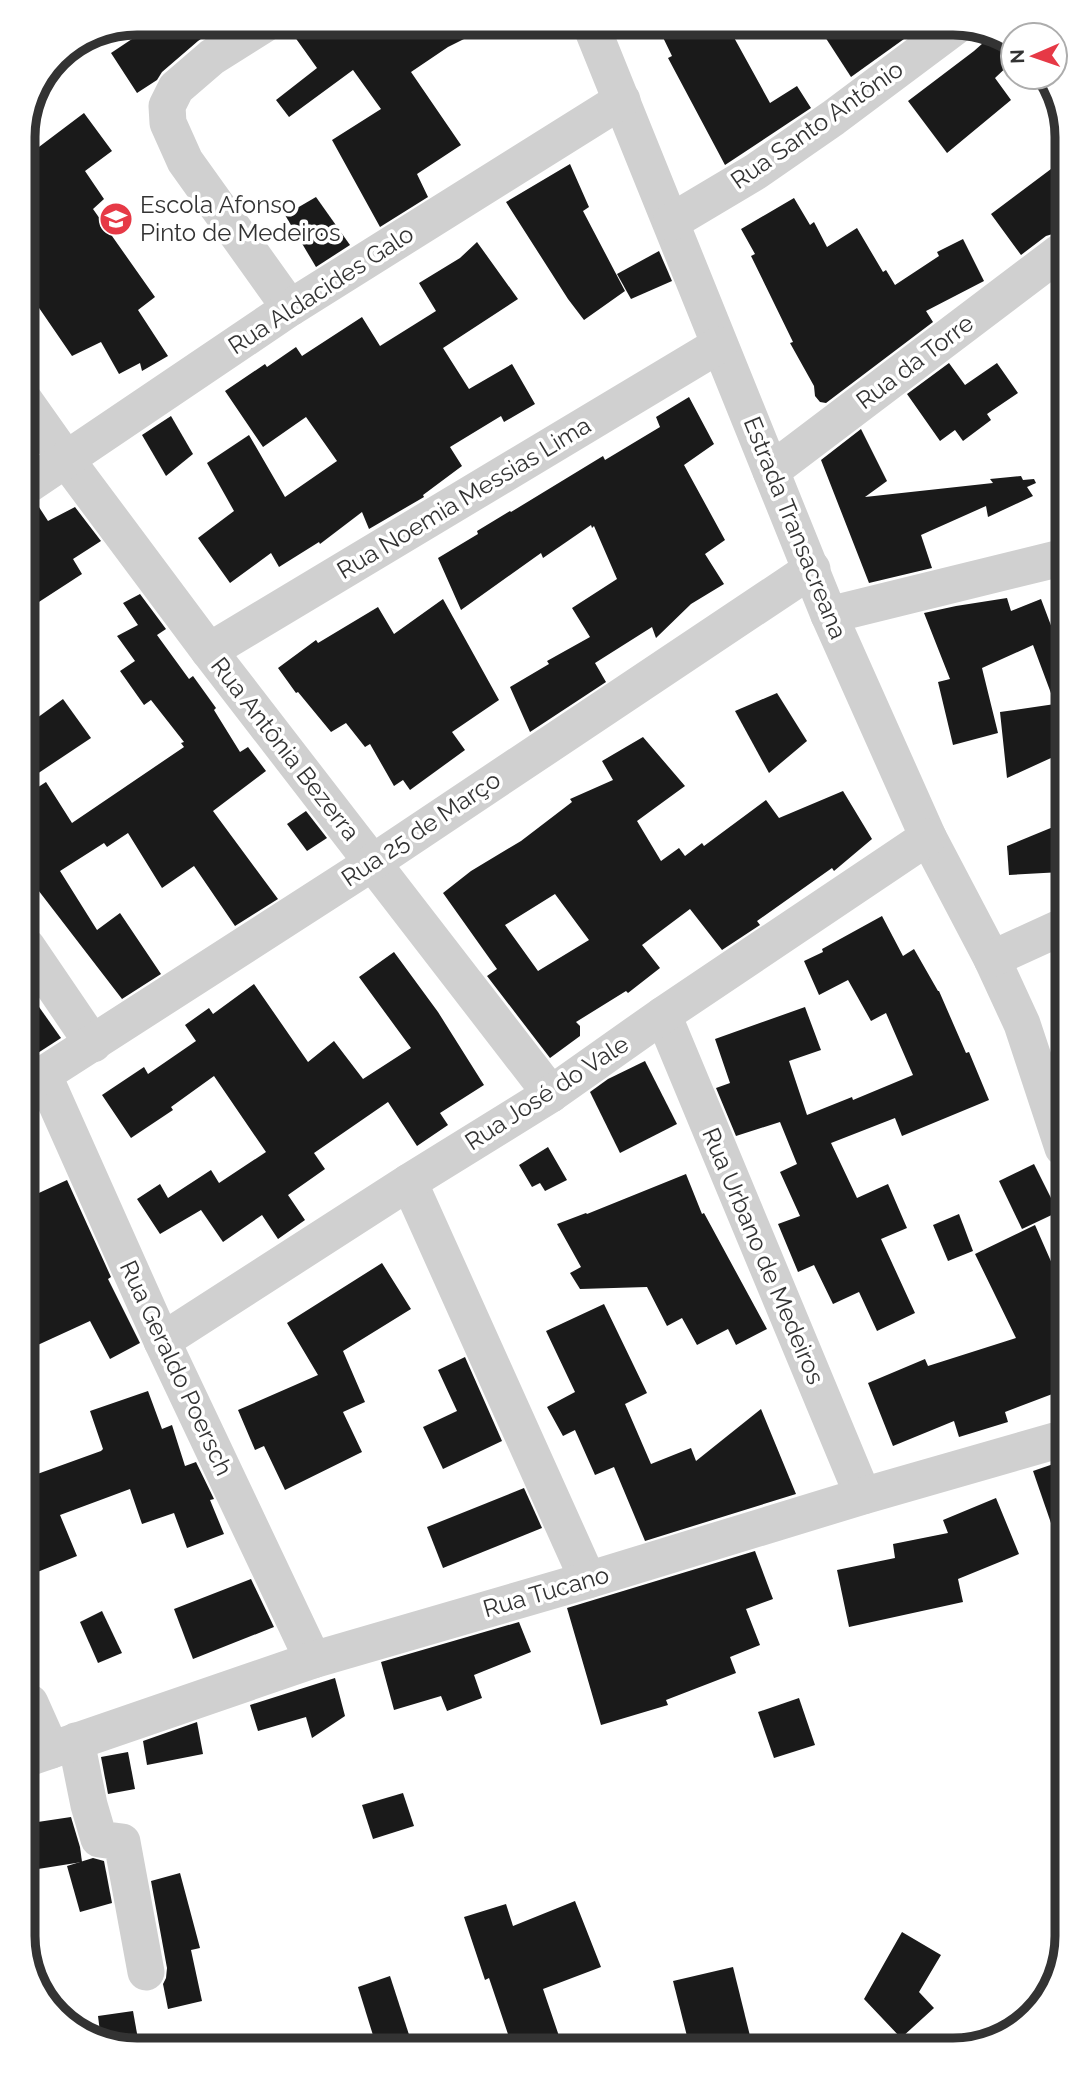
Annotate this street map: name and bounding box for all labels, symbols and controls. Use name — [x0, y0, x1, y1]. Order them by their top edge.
north arrow — [999, 21, 1069, 91]
text: N — [1006, 49, 1028, 64]
street label: Rua Santo Antônio — [725, 54, 908, 195]
place label: Escola Afonso Pinto de Medeiros — [140, 190, 341, 247]
school or university icon: Escola Afonso Pinto de Medeiros — [97, 200, 135, 238]
street label: Rua Aldacides Galo — [223, 219, 419, 360]
street label: Rua da Torre — [850, 308, 979, 415]
street label: Rua Noemia Messias Lima — [332, 410, 596, 585]
street label: Estrada Transacreana — [738, 412, 853, 643]
street label: Rua Antônia Bezerra — [205, 651, 366, 846]
street label: Rua 25 de Março — [336, 765, 506, 892]
street label: Rua José do Vale — [460, 1029, 634, 1156]
street label: Rua Urbano de Medeiros — [696, 1123, 831, 1388]
street label: Rua Geraldo Poersch — [114, 1256, 239, 1480]
street label: Rua Tucano — [480, 1560, 612, 1623]

